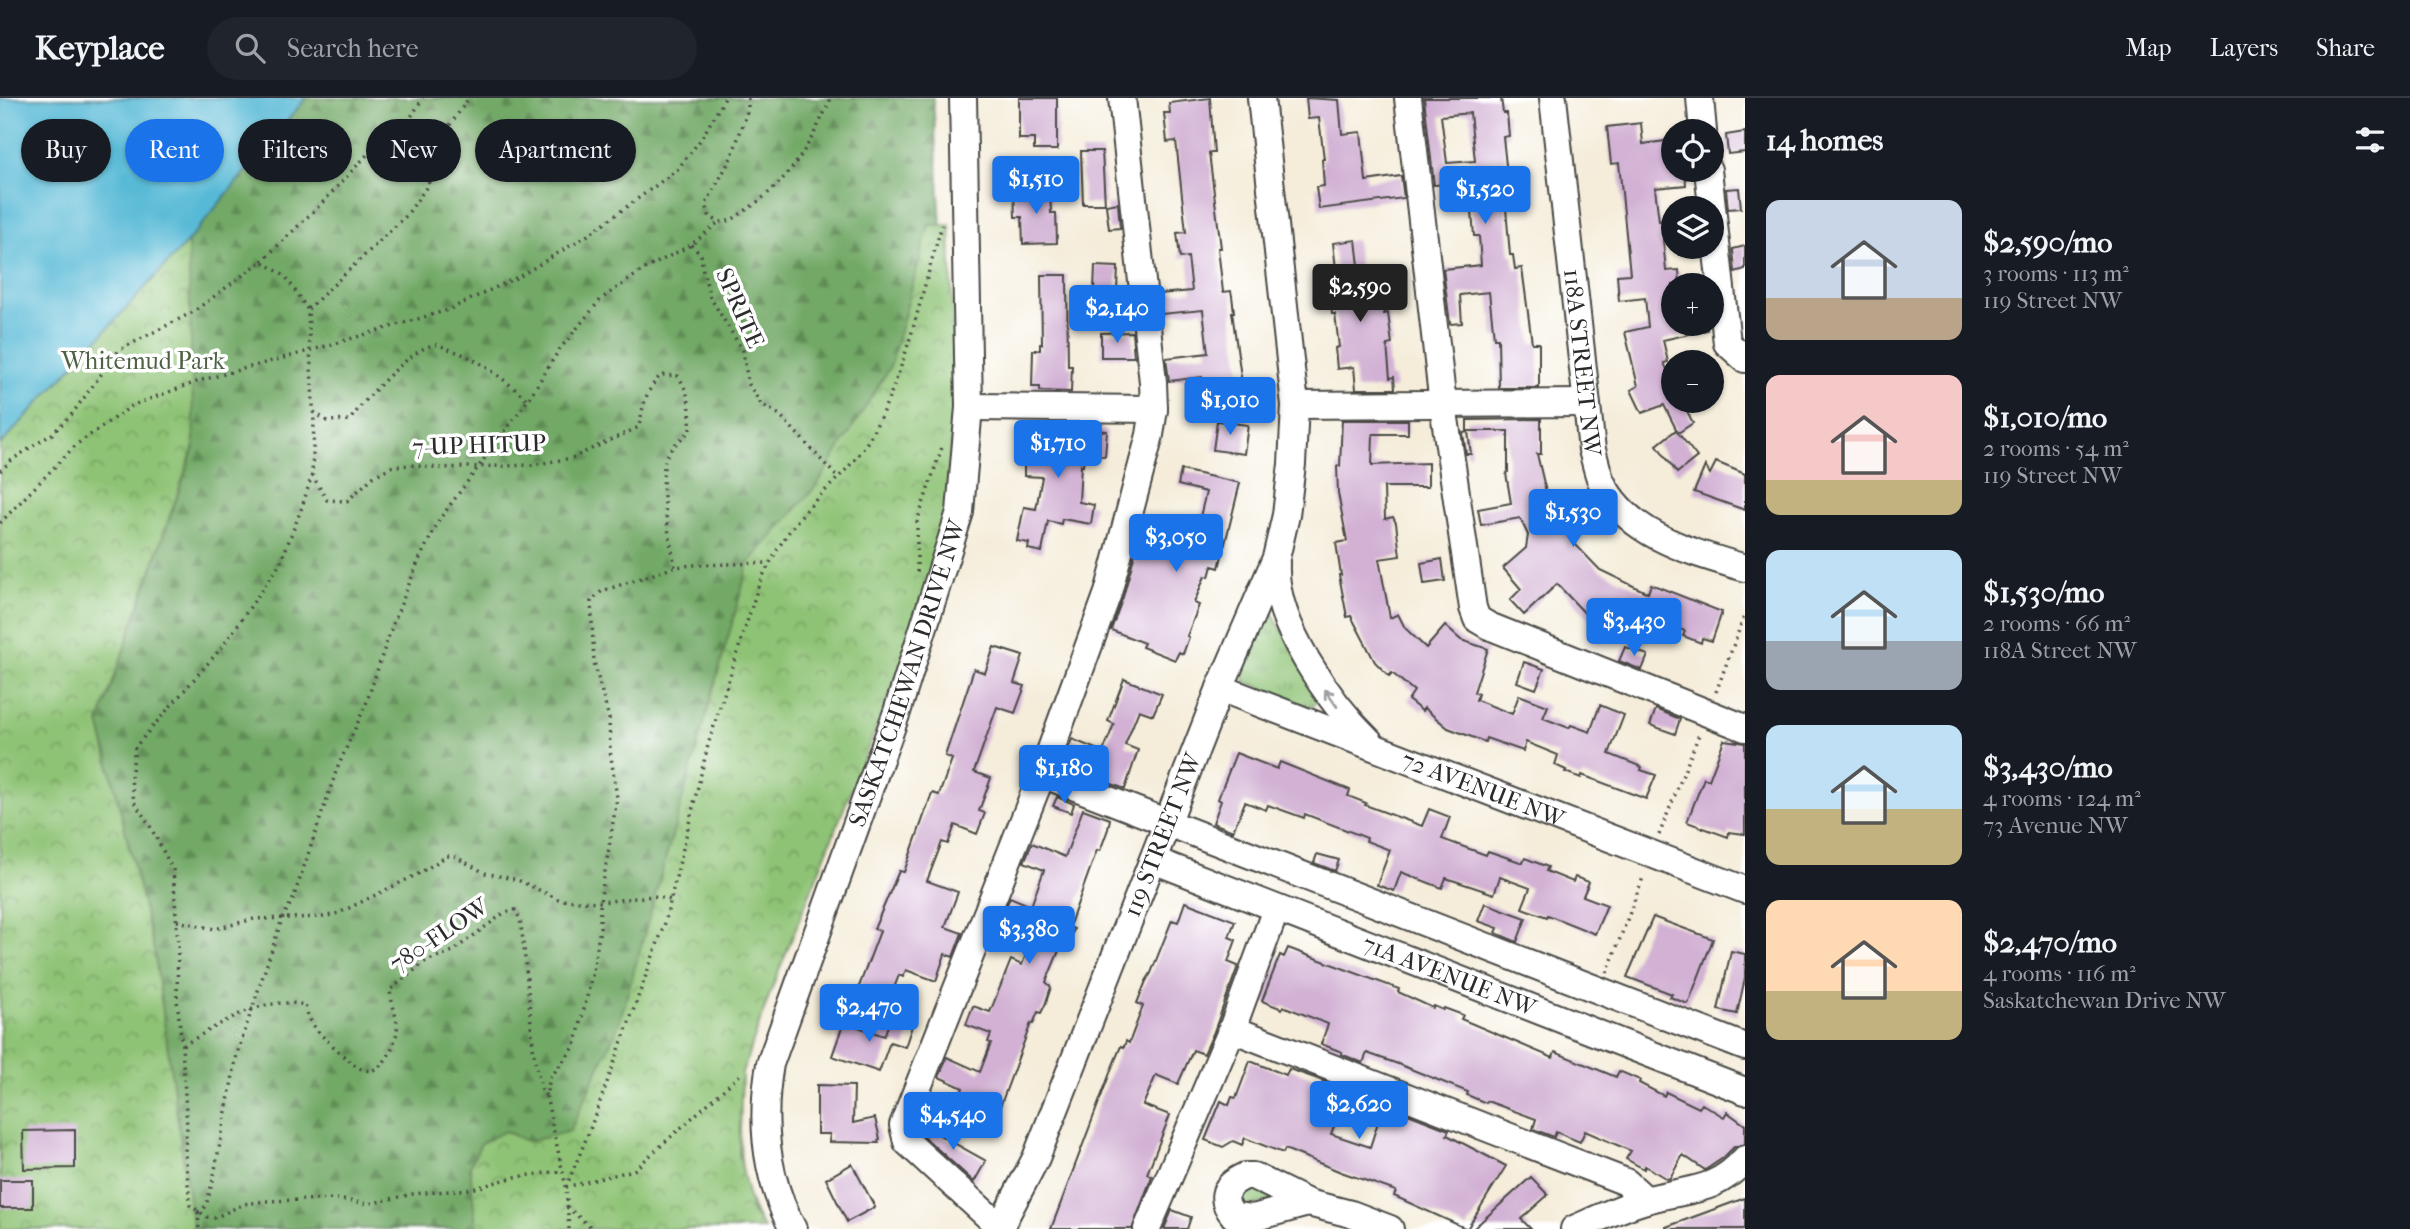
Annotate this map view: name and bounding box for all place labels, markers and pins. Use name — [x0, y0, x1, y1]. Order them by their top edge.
pin: $1,510 — [979, 156, 1093, 216]
pin: $1,520 — [1428, 166, 1542, 226]
pin: $2,590 — [1303, 264, 1417, 324]
pin: $2,140 — [1060, 286, 1174, 345]
pin: $1,010 — [1173, 378, 1287, 437]
pin: $1,710 — [1001, 420, 1115, 480]
pin: $1,530 — [1516, 490, 1630, 549]
pin: $3,050 — [1119, 514, 1233, 574]
pin: $3,430 — [1577, 598, 1691, 658]
pin: $1,180 — [1007, 746, 1121, 805]
pin: $3,380 — [972, 906, 1086, 966]
pin: $2,470 — [812, 984, 926, 1044]
pin: $2,620 — [1302, 1082, 1416, 1141]
pin: $4,540 — [896, 1093, 1010, 1152]

